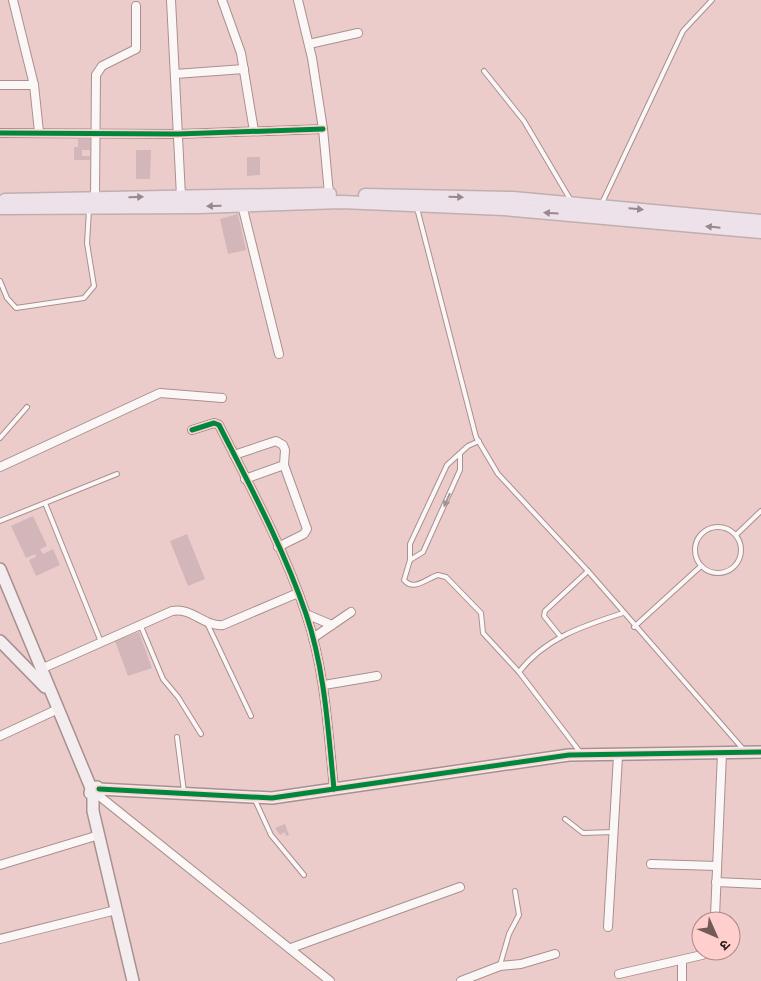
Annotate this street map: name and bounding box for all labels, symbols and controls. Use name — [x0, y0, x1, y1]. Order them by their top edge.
one-way arrow — [128, 193, 144, 201]
one-way arrow — [448, 193, 464, 201]
one-way arrow — [205, 203, 221, 211]
one-way arrow — [628, 206, 644, 214]
one-way arrow — [542, 209, 558, 217]
one-way arrow — [704, 223, 720, 231]
one-way arrow — [442, 493, 450, 507]
north arrow — [691, 911, 741, 961]
text: उ — [715, 936, 735, 956]

